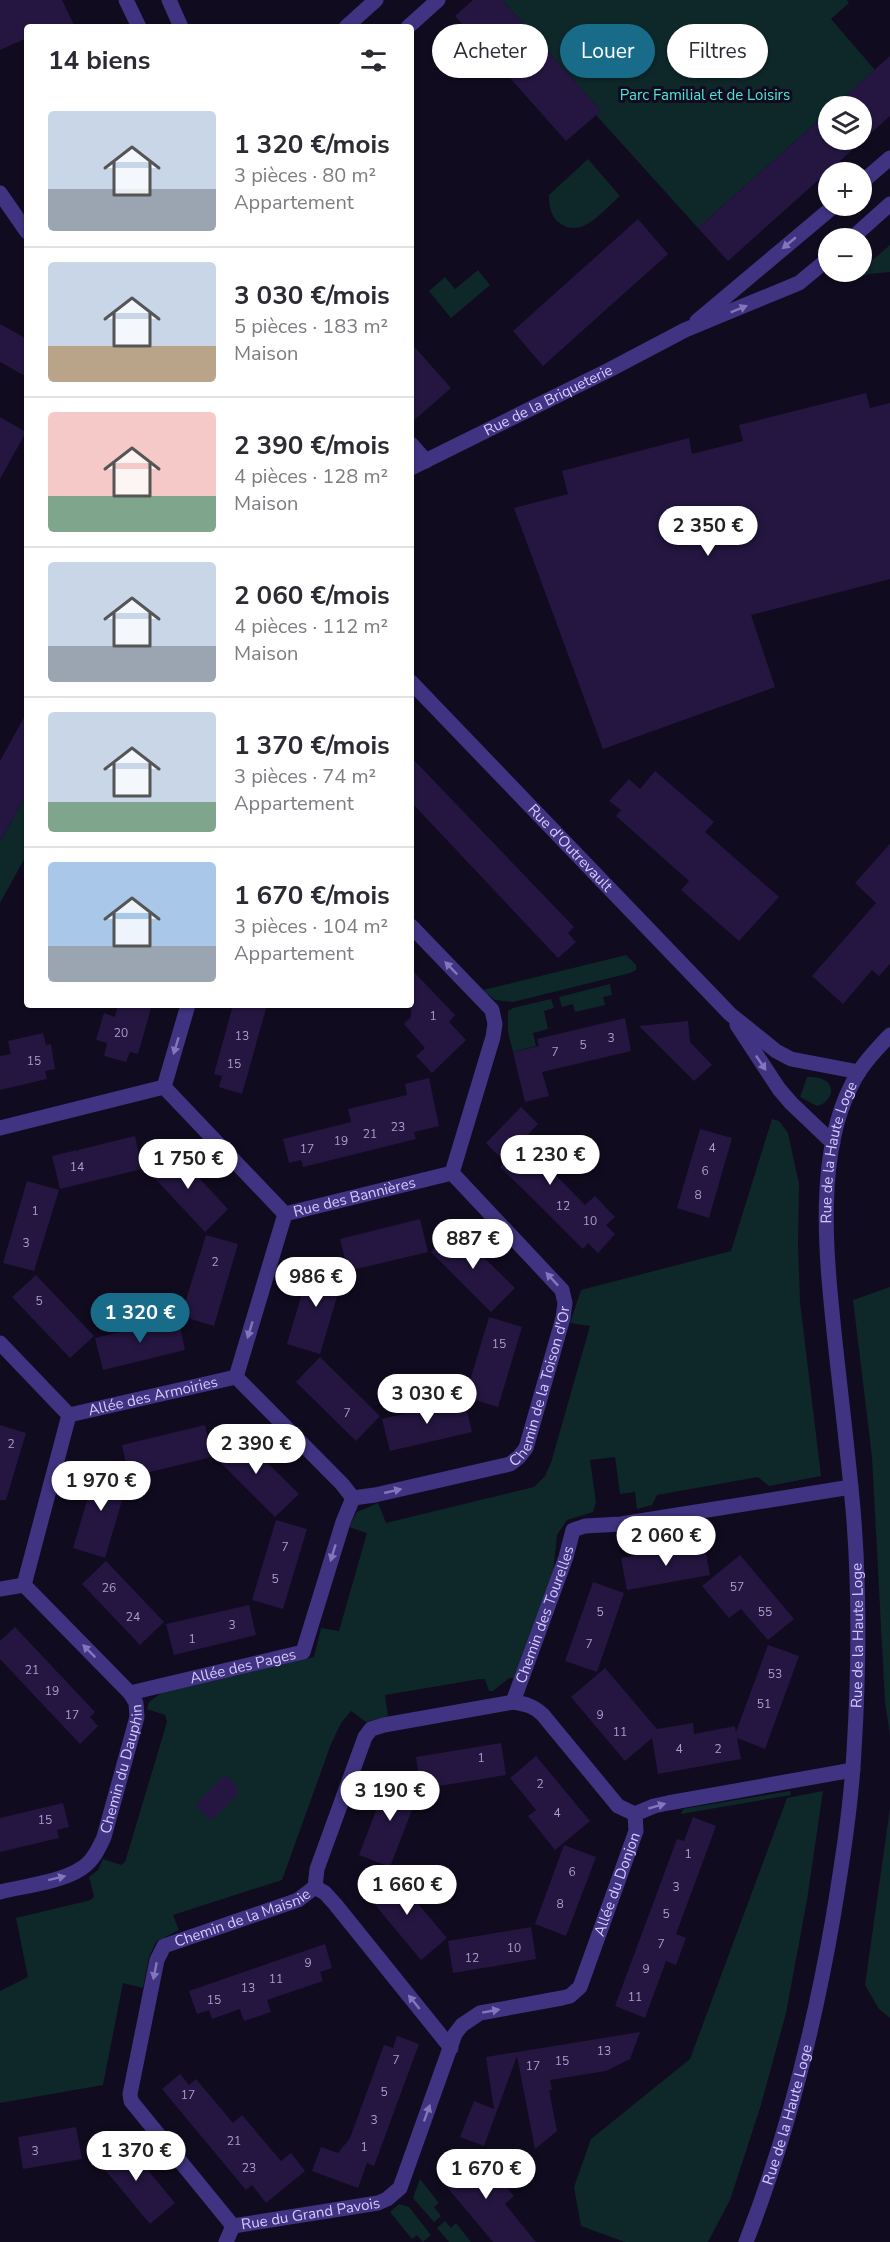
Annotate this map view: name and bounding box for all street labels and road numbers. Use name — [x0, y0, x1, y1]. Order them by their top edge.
street label: Rue de la Briqueterie — [480, 360, 616, 440]
street label: Rue d'Outrevault — [524, 800, 618, 897]
street label: Rue de la Haute Loge — [816, 1078, 862, 1224]
street label: Rue des Bannières — [291, 1172, 418, 1222]
street label: Chemin de la Toison d'Or — [505, 1304, 575, 1471]
street label: Allée des Armoiries — [86, 1371, 220, 1420]
street label: Chemin des Tourelles — [511, 1544, 578, 1686]
street label: Rue de la Haute Loge — [846, 1562, 868, 1708]
street label: Allée des Pages — [188, 1644, 298, 1688]
street label: Chemin du Dauphin — [95, 1704, 147, 1836]
street label: Allée du Donjon — [589, 1829, 645, 1939]
street label: Chemin de la Maisnie — [172, 1884, 315, 1952]
street label: Rue de la Haute Loge — [758, 2042, 817, 2187]
street label: Rue du Grand Pavois — [240, 2193, 381, 2235]

